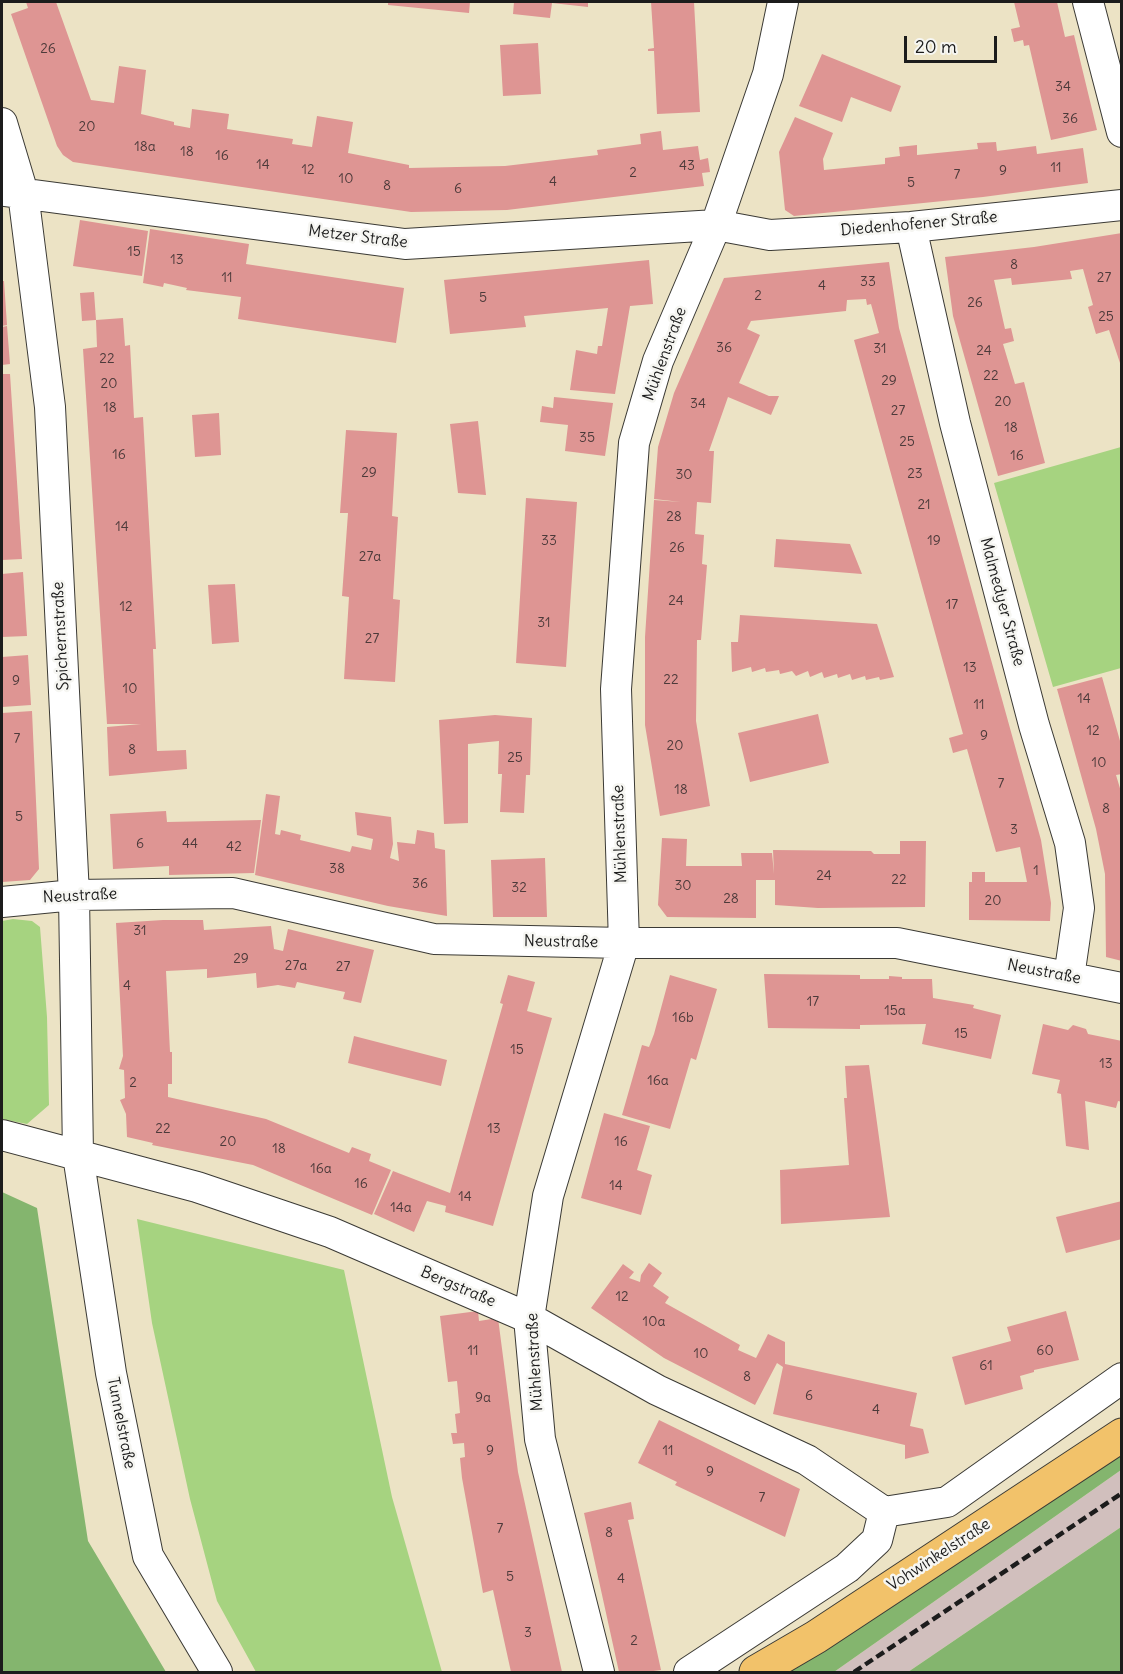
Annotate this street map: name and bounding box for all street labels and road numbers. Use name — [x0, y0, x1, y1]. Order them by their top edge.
street label: Diedenhofener Straße — [840, 208, 998, 240]
street label: Metzer Straße — [307, 221, 409, 253]
street label: Mühlenstraße — [639, 304, 691, 404]
street label: Malmedyer Straße — [976, 536, 1028, 668]
street label: Spichernstraße — [49, 581, 73, 691]
street label: Mühlenstraße — [609, 784, 631, 884]
street label: Neustraße — [42, 884, 118, 908]
street label: Neustraße — [524, 932, 598, 952]
street label: Neustraße — [1006, 955, 1082, 989]
street label: Bergstraße — [417, 1263, 499, 1311]
street label: Mühlenstraße — [523, 1312, 547, 1412]
street label: Tunnelstraße — [103, 1376, 139, 1470]
street label: Vohwinkelstraße — [884, 1515, 994, 1595]

